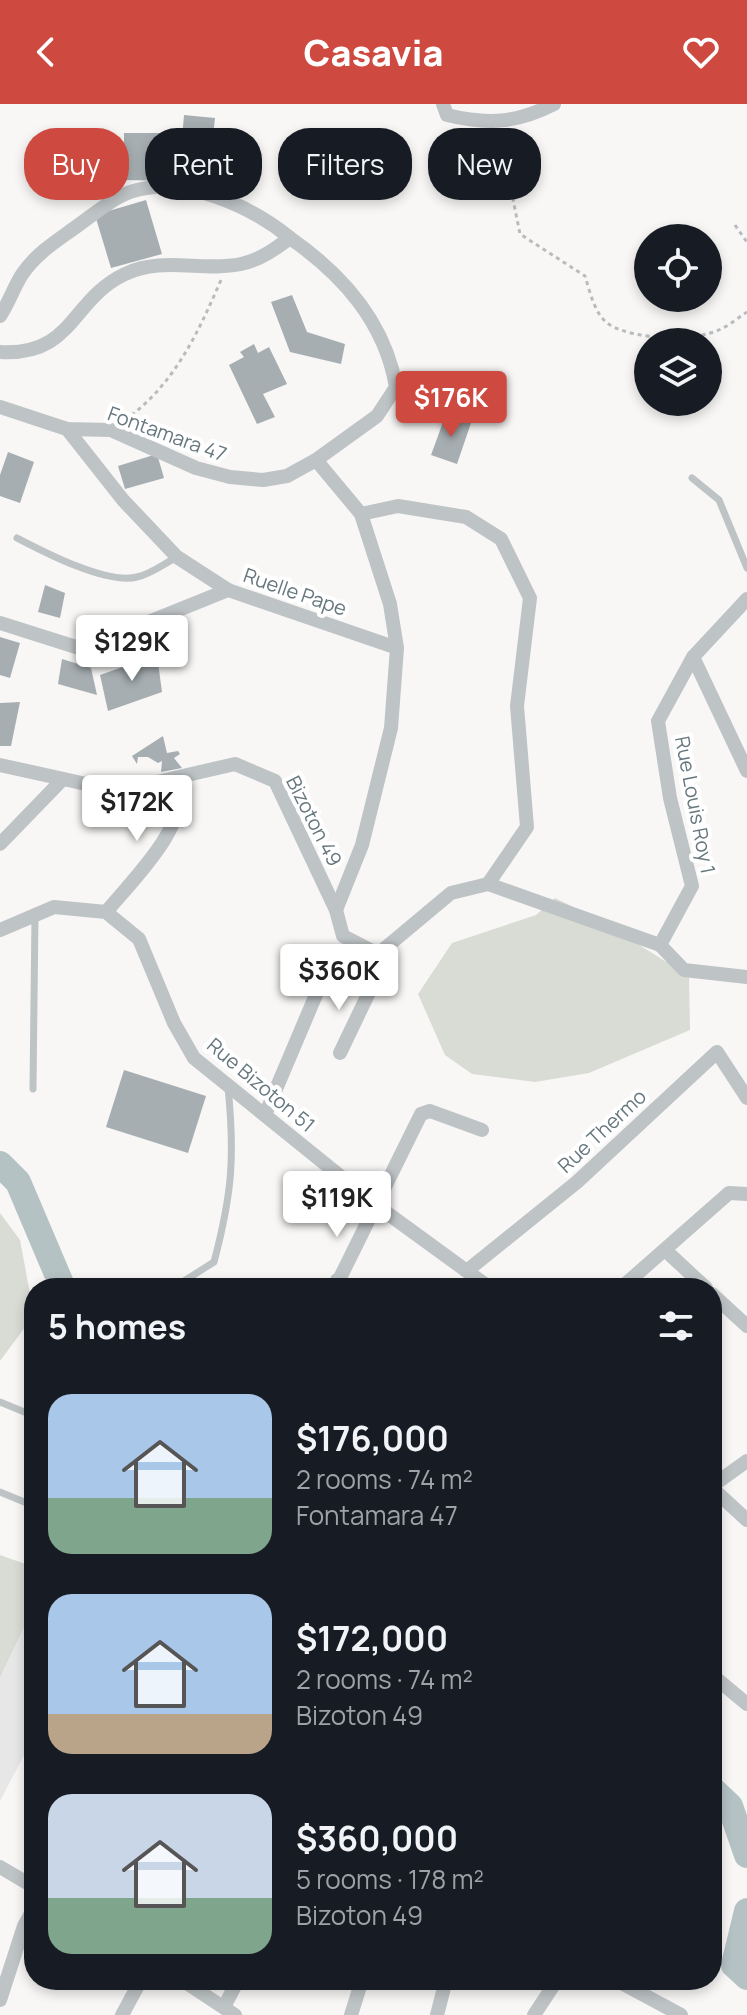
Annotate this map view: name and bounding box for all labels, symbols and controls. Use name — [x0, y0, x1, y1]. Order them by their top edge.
text: Casavia — [304, 28, 443, 77]
icon: back — [24, 30, 68, 74]
icon: heart — [679, 30, 723, 74]
chip: Buy — [24, 128, 129, 200]
chip: Rent — [145, 128, 262, 200]
chip: Filters — [278, 128, 412, 200]
chip: New — [428, 128, 541, 200]
map controls — [634, 224, 722, 416]
button: locate — [634, 224, 722, 312]
button: layers — [634, 328, 722, 416]
pin: $176K — [395, 371, 507, 439]
text: $176K — [414, 379, 488, 415]
street label: Fontamara 47 — [104, 400, 230, 467]
street label: Ruelle Pape — [240, 561, 350, 622]
pin: $129K — [76, 615, 188, 683]
text: $129K — [94, 623, 170, 659]
street label: Rue Louis Roy 1 — [669, 734, 722, 876]
street label: Bizoton 49 — [280, 771, 349, 871]
pin: $172K — [81, 775, 193, 843]
text: $172K — [100, 783, 174, 819]
pin: $360K — [283, 944, 395, 1012]
text: $360K — [298, 952, 380, 988]
street label: Rue Bizoton 51 — [202, 1031, 321, 1138]
street label: Rue Thermo — [552, 1083, 652, 1179]
pin: $119K — [281, 1171, 393, 1239]
text: $119K — [301, 1179, 373, 1215]
text: 5 homes — [48, 1303, 186, 1349]
icon: filters — [654, 1304, 698, 1348]
text: $176,000 — [296, 1415, 449, 1461]
icon: home — [112, 1426, 208, 1522]
text: 2 rooms · 74 m² — [296, 1461, 473, 1497]
text: Fontamara 47 — [296, 1497, 458, 1533]
text: $172,000 — [296, 1615, 448, 1661]
icon: home — [112, 1626, 208, 1722]
text: 2 rooms · 74 m² — [296, 1661, 473, 1697]
text: Bizoton 49 — [296, 1697, 423, 1733]
text: $360,000 — [296, 1815, 458, 1861]
icon: home — [112, 1826, 208, 1922]
text: 5 rooms · 178 m² — [296, 1861, 484, 1897]
text: Bizoton 49 — [296, 1897, 423, 1933]

